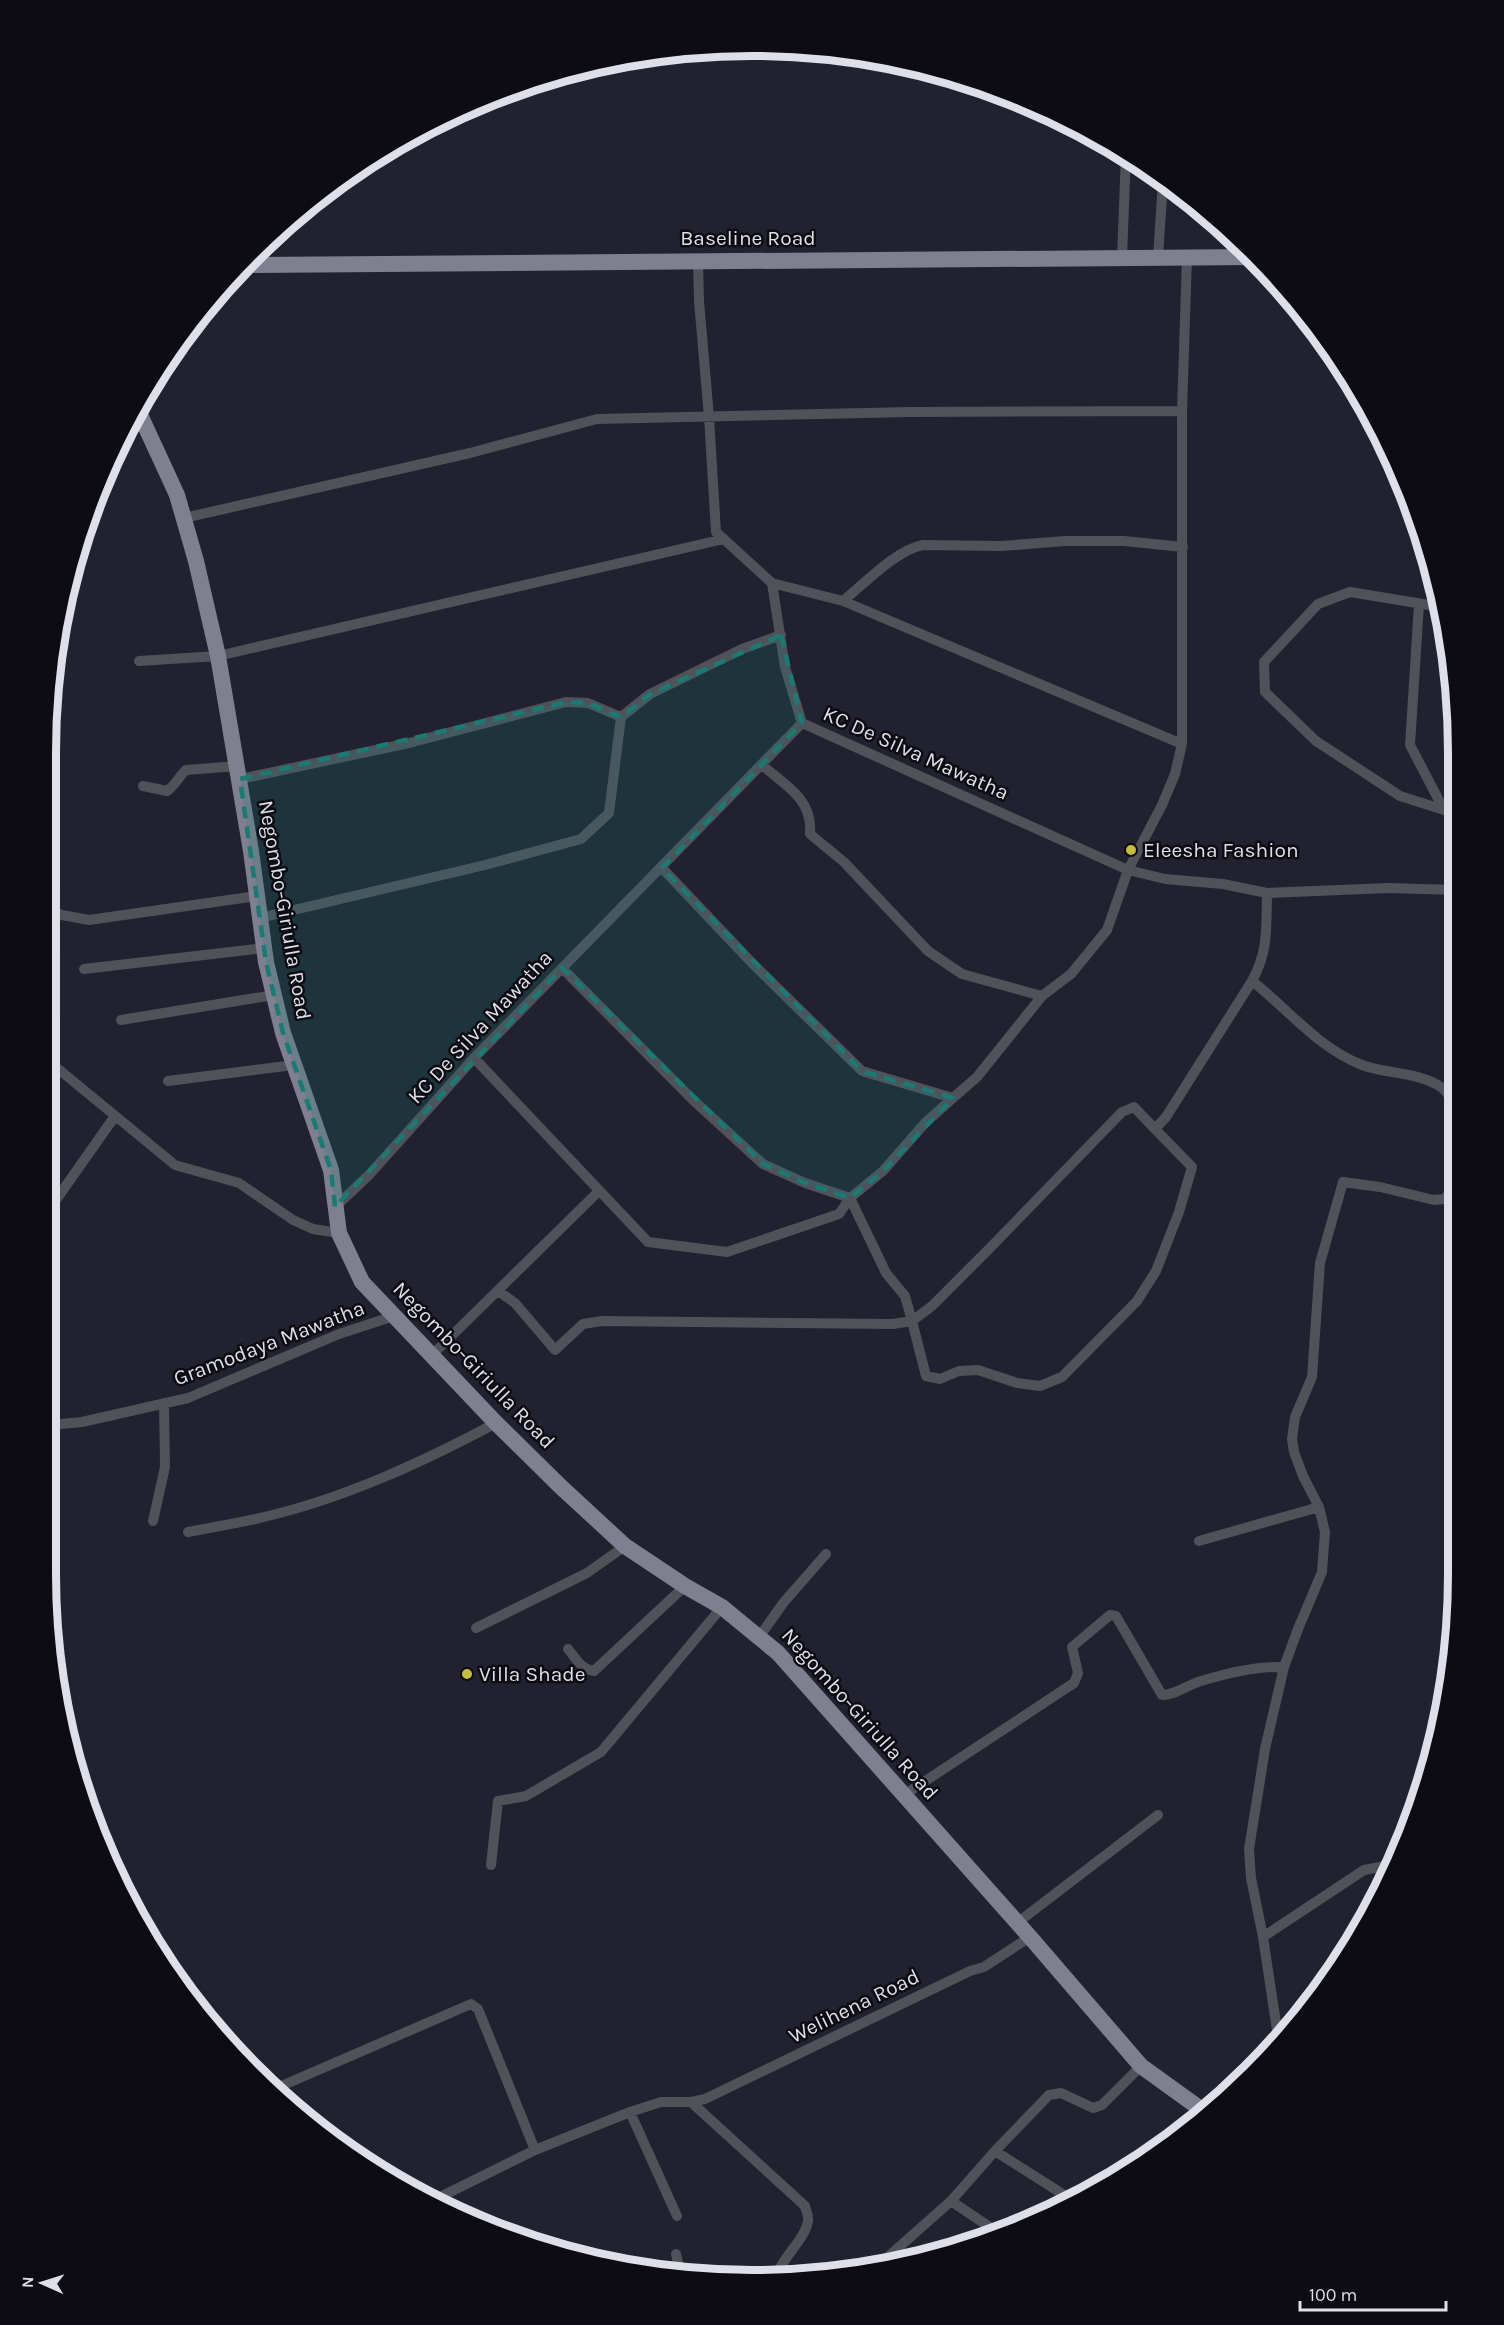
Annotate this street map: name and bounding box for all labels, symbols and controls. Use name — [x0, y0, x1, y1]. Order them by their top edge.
street label: Baseline Road — [680, 226, 816, 250]
street label: KC De Silva Mawatha — [820, 701, 1012, 805]
street label: Negombo-Giriulla Road — [254, 798, 316, 1022]
place label: Eleesha Fashion — [1143, 838, 1299, 862]
marker: Eleesha Fashion — [1124, 843, 1138, 857]
street label: KC De Silva Mawatha — [403, 946, 557, 1108]
street label: Negombo-Giriulla Road — [388, 1277, 560, 1453]
street label: Gramodaya Mawatha — [170, 1296, 368, 1390]
street label: Negombo-Giriulla Road — [777, 1623, 943, 1805]
place label: Villa Shade — [479, 1662, 586, 1686]
marker: Villa Shade — [460, 1667, 474, 1681]
street label: Welihena Road — [785, 1964, 923, 2048]
north arrow — [12, 2253, 72, 2313]
scale bar — [1300, 2274, 1446, 2312]
text: N — [18, 2276, 37, 2288]
text: 100 m — [1309, 2284, 1357, 2306]

